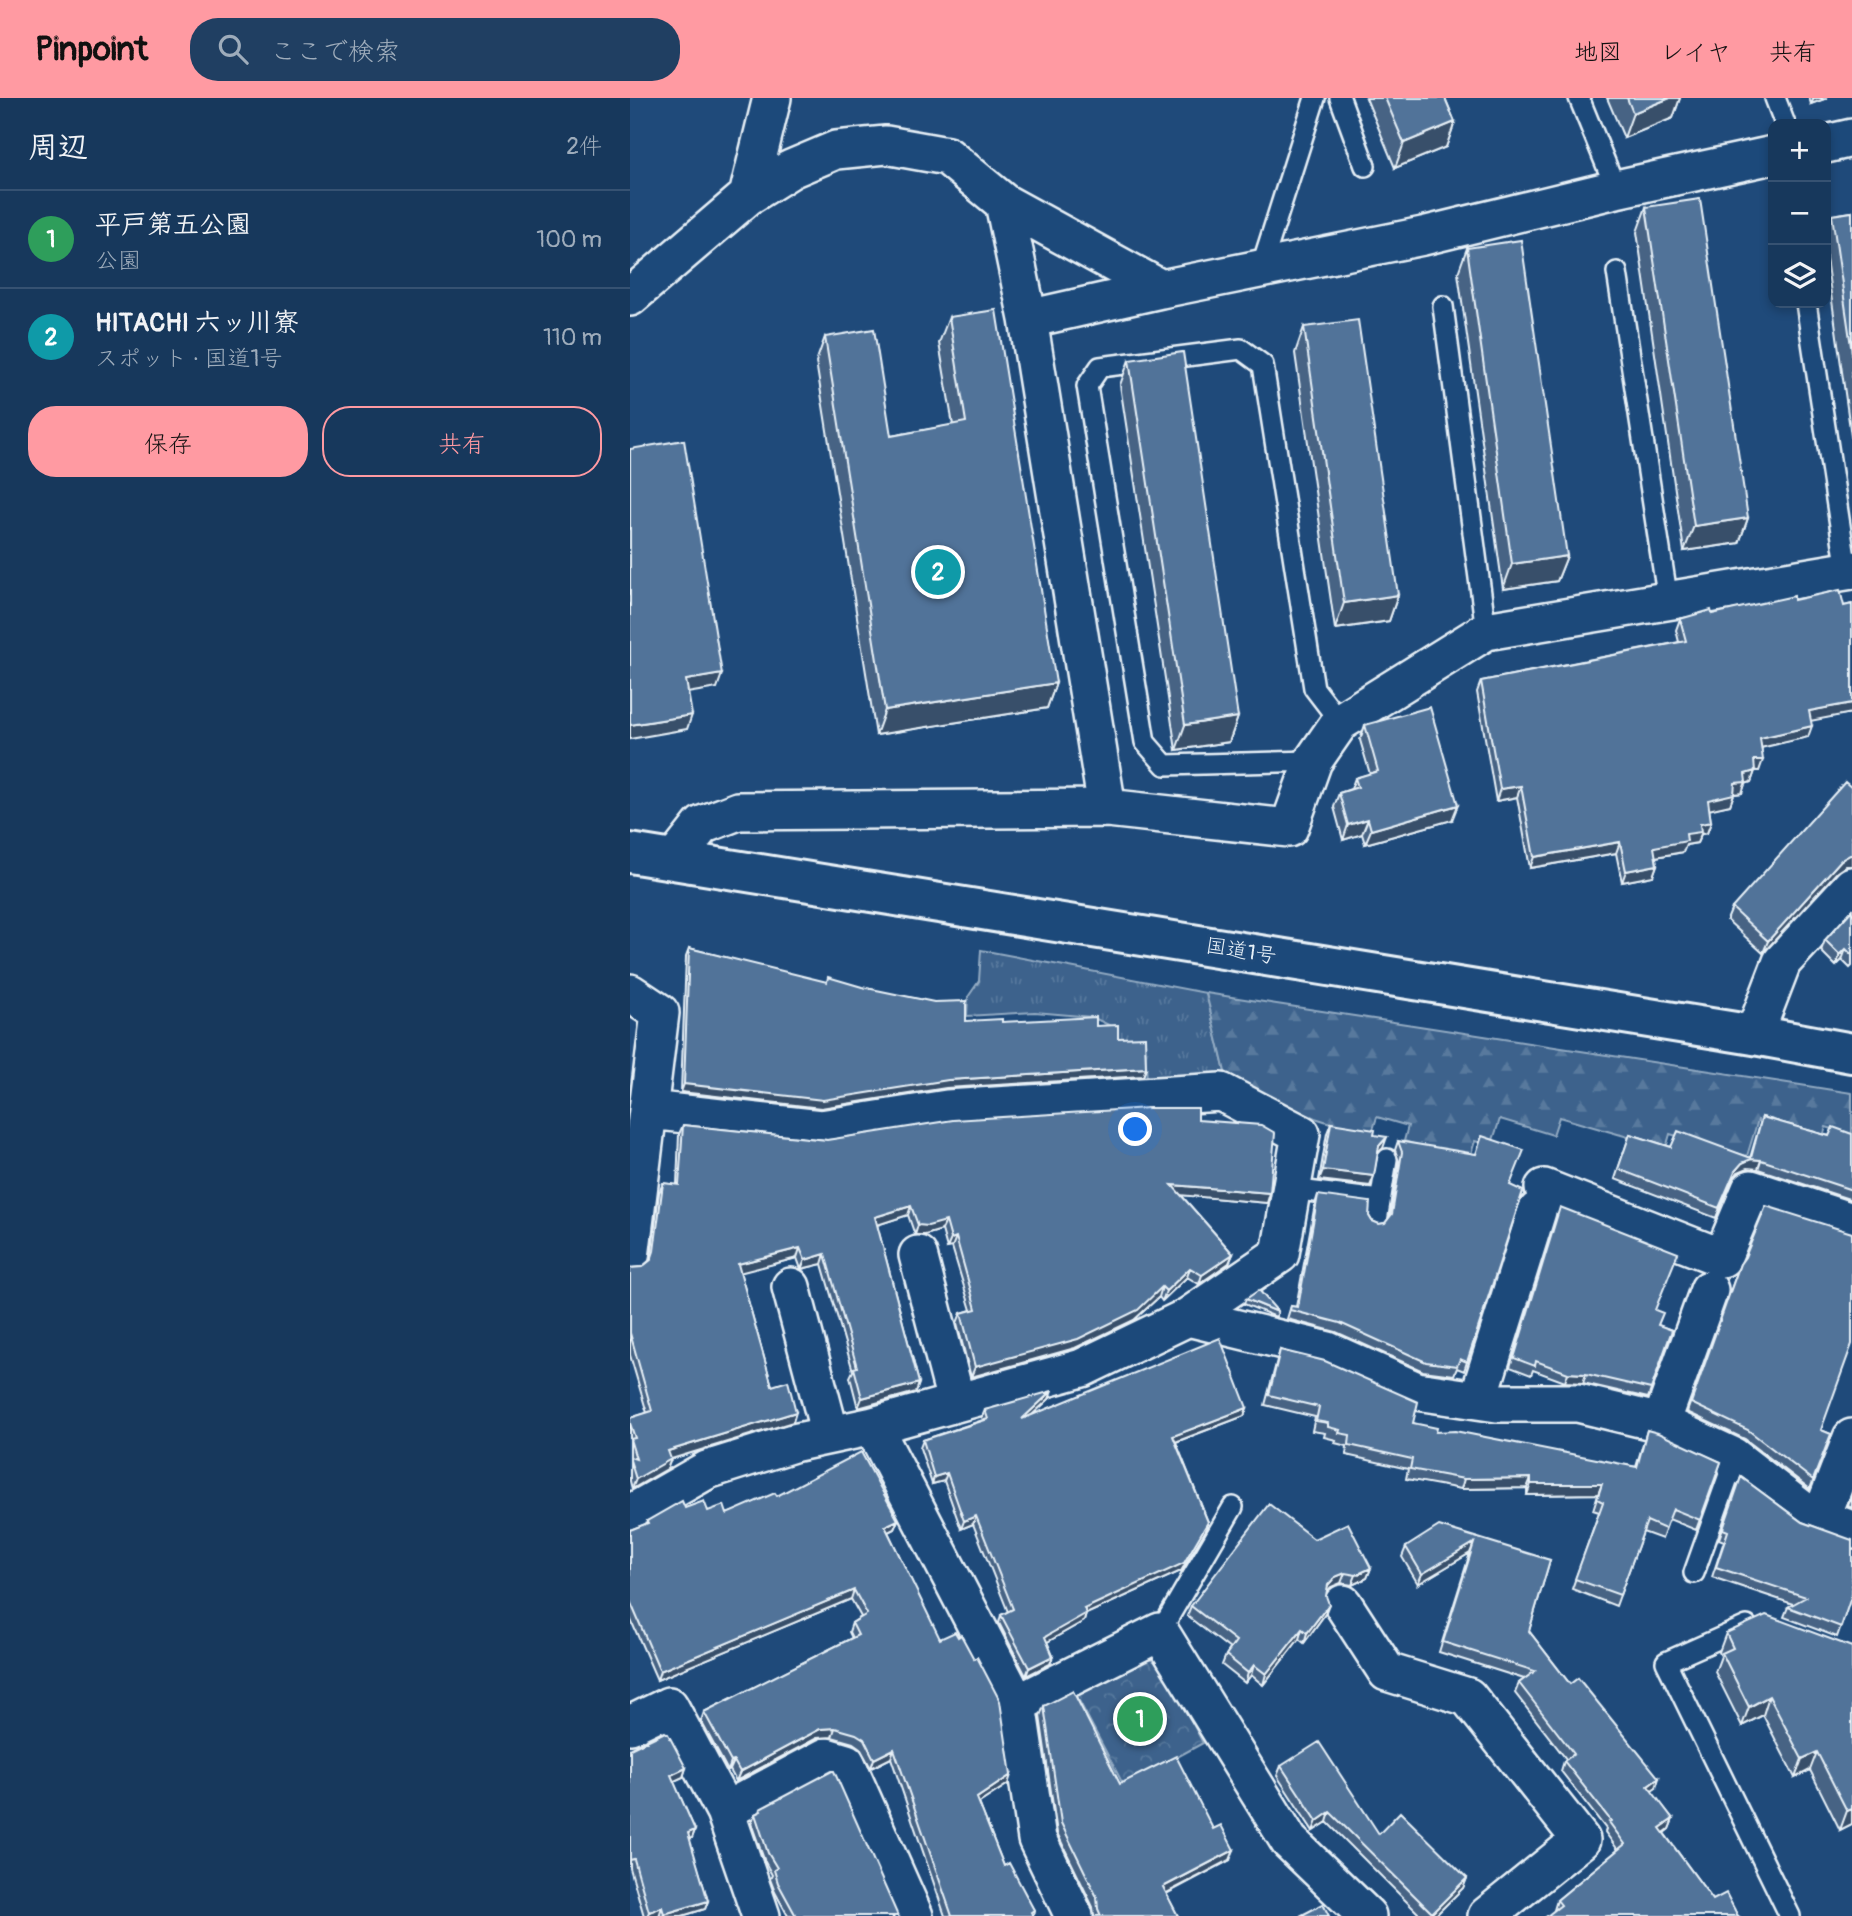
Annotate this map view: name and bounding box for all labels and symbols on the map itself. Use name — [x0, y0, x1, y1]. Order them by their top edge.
pin: 2 — [915, 546, 961, 598]
street label: 国道1号 — [1204, 932, 1278, 970]
your location — [1118, 1112, 1152, 1146]
pin: 1 — [1117, 1693, 1163, 1745]

